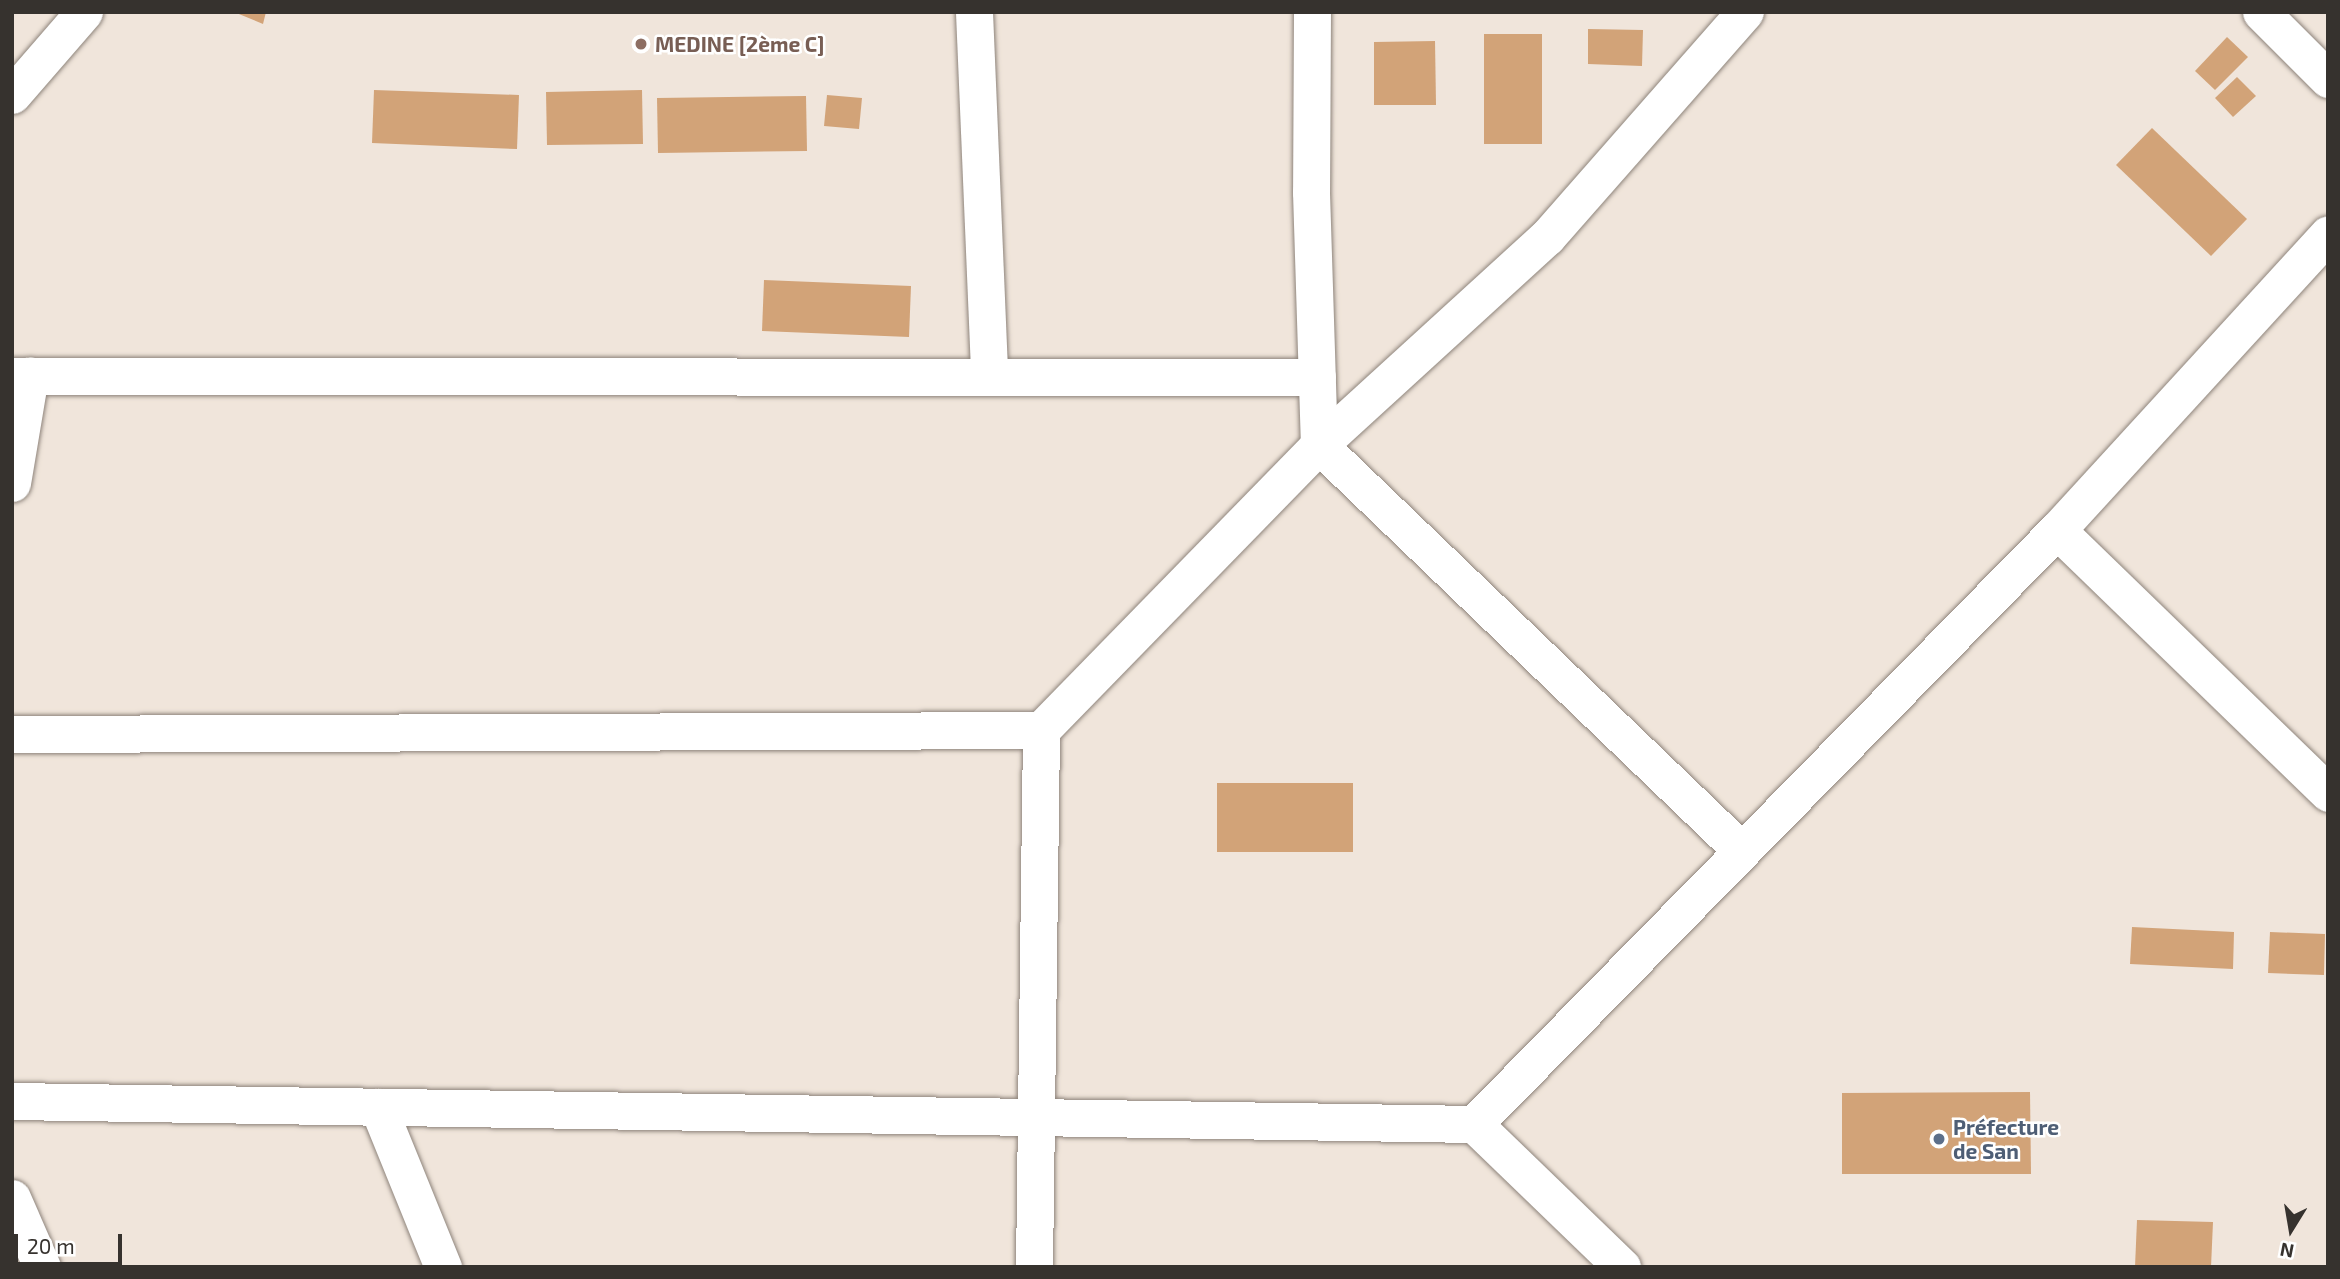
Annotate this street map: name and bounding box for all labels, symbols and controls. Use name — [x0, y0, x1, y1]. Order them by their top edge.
place label: MEDINE [2ème C] — [655, 31, 824, 57]
marker: MEDINE [2ème C] — [633, 36, 649, 52]
place label: Préfecture de San — [1953, 1114, 2059, 1164]
marker: Préfecture de San — [1931, 1131, 1947, 1147]
north arrow — [2256, 1195, 2326, 1265]
scale bar — [18, 1220, 126, 1264]
text: 20 m — [27, 1233, 75, 1258]
text: N — [2278, 1239, 2296, 1264]

